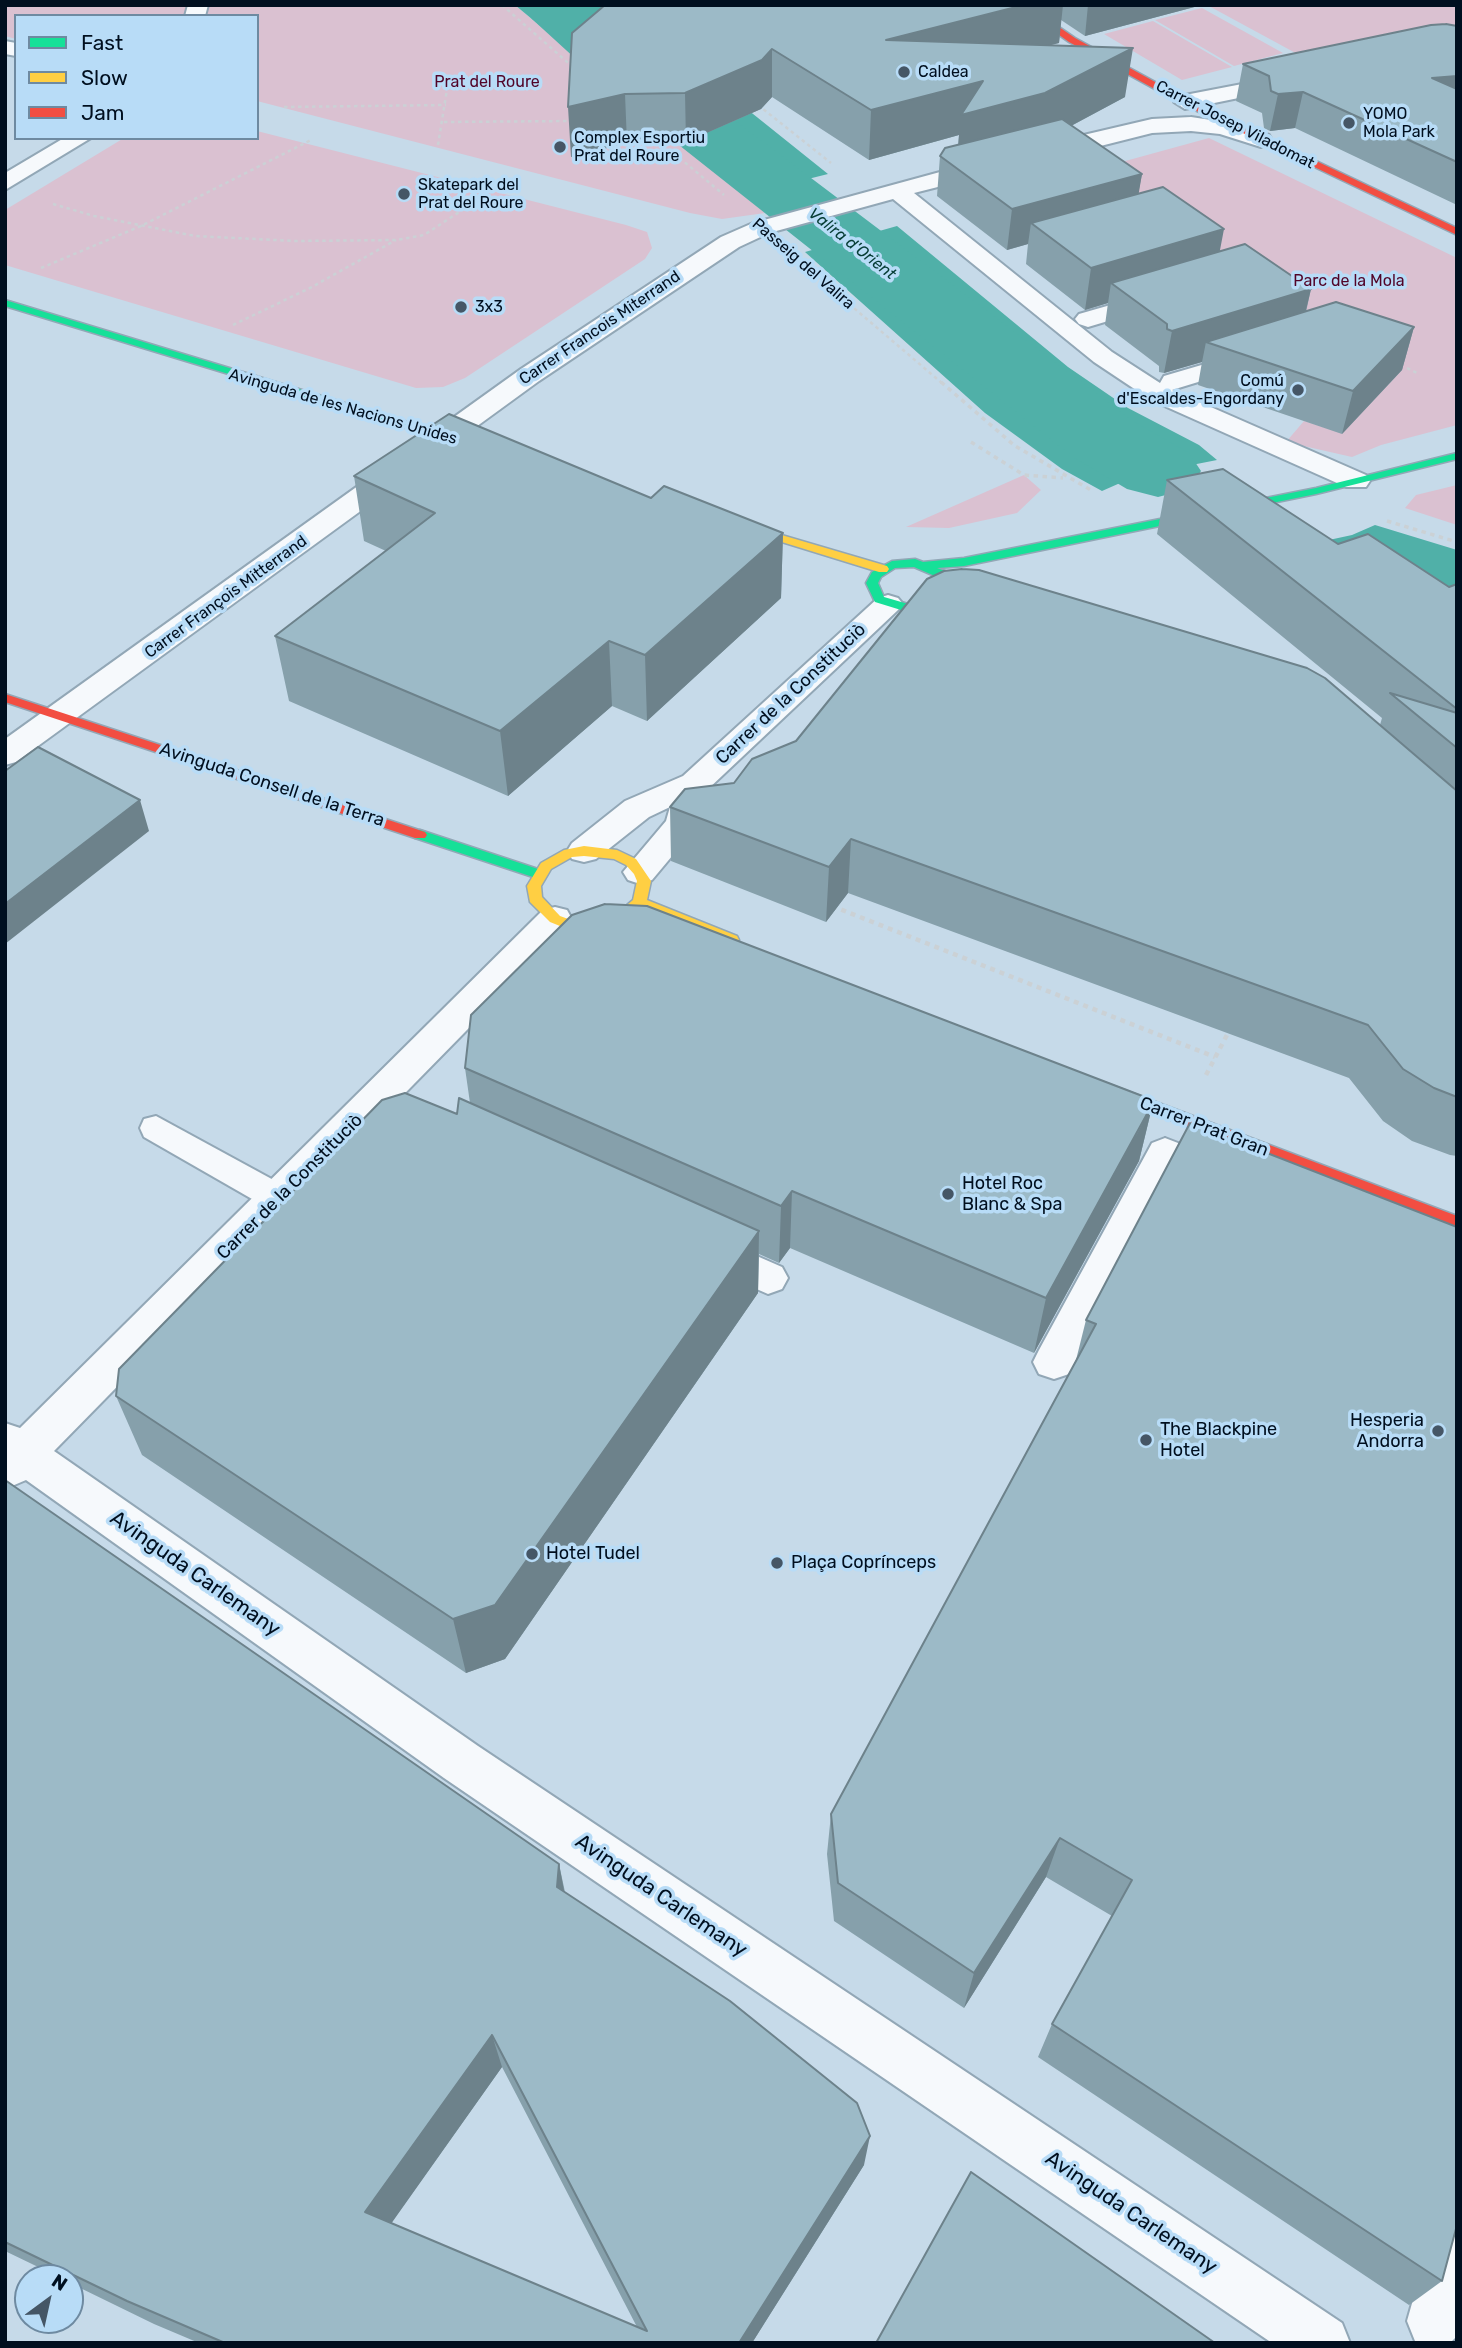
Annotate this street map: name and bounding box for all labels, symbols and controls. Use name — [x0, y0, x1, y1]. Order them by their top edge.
legend — [14, 14, 259, 140]
text: Fast — [81, 30, 123, 55]
place label: Caldea — [918, 62, 969, 82]
marker: Caldea — [896, 64, 912, 80]
text: Slow — [81, 65, 128, 90]
park label: Prat del Roure — [434, 72, 540, 92]
street label: Carrer Josep Viladomat — [1153, 77, 1317, 173]
text: Jam — [81, 100, 125, 125]
place label: YOMO Mola Park — [1363, 104, 1435, 142]
marker: YOMO Mola Park — [1341, 115, 1357, 131]
place label: Complex Esportiu Prat del Roure — [574, 128, 705, 166]
marker: Complex Esportiu Prat del Roure — [552, 139, 568, 155]
place label: Skatepark del Prat del Roure — [418, 175, 524, 213]
marker: Skatepark del Prat del Roure — [396, 186, 412, 202]
water label: Valira d'Orient — [804, 204, 900, 284]
street label: Passeig del Valira — [748, 215, 858, 313]
street label: Carrer Francois Miterrand — [516, 267, 684, 389]
park label: Parc de la Mola — [1293, 271, 1405, 291]
place label: 3x3 — [475, 297, 503, 317]
marker: 3x3 — [453, 299, 469, 315]
street label: Avinguda de les Nacions Unides — [227, 365, 459, 449]
place label: Comú d'Escaldes-Engordany — [1117, 371, 1284, 409]
marker: Comú d'Escaldes-Engordany — [1290, 382, 1306, 398]
street label: Carrer François Mitterrand — [141, 532, 311, 662]
street label: Carrer de la Constituciò — [712, 619, 870, 769]
street label: Avinguda Consell de la Terra — [157, 738, 387, 832]
street label: Carrer Prat Gran — [1137, 1093, 1271, 1161]
street label: Carrer de la Constituciò — [213, 1110, 367, 1264]
place label: Hotel Roc Blanc & Spa — [962, 1173, 1062, 1216]
marker: Hotel Roc Blanc & Spa — [940, 1186, 956, 1202]
place label: Hesperia Andorra — [1350, 1410, 1424, 1452]
place label: The Blackpine Hotel — [1160, 1419, 1277, 1462]
marker: Hesperia Andorra — [1430, 1423, 1446, 1439]
marker: The Blackpine Hotel — [1138, 1432, 1154, 1448]
street label: Avinguda Carlemany — [105, 1506, 285, 1642]
place label: Hotel Tudel — [546, 1543, 640, 1565]
marker: Hotel Tudel — [524, 1546, 540, 1562]
place label: Plaça Coprínceps — [791, 1552, 936, 1574]
marker: Plaça Coprínceps — [769, 1555, 785, 1571]
street label: Avinguda Carlemany — [570, 1829, 752, 1963]
street label: Avinguda Carlemany — [1040, 2146, 1222, 2280]
north arrow — [14, 2264, 84, 2334]
text: N — [48, 2269, 72, 2296]

